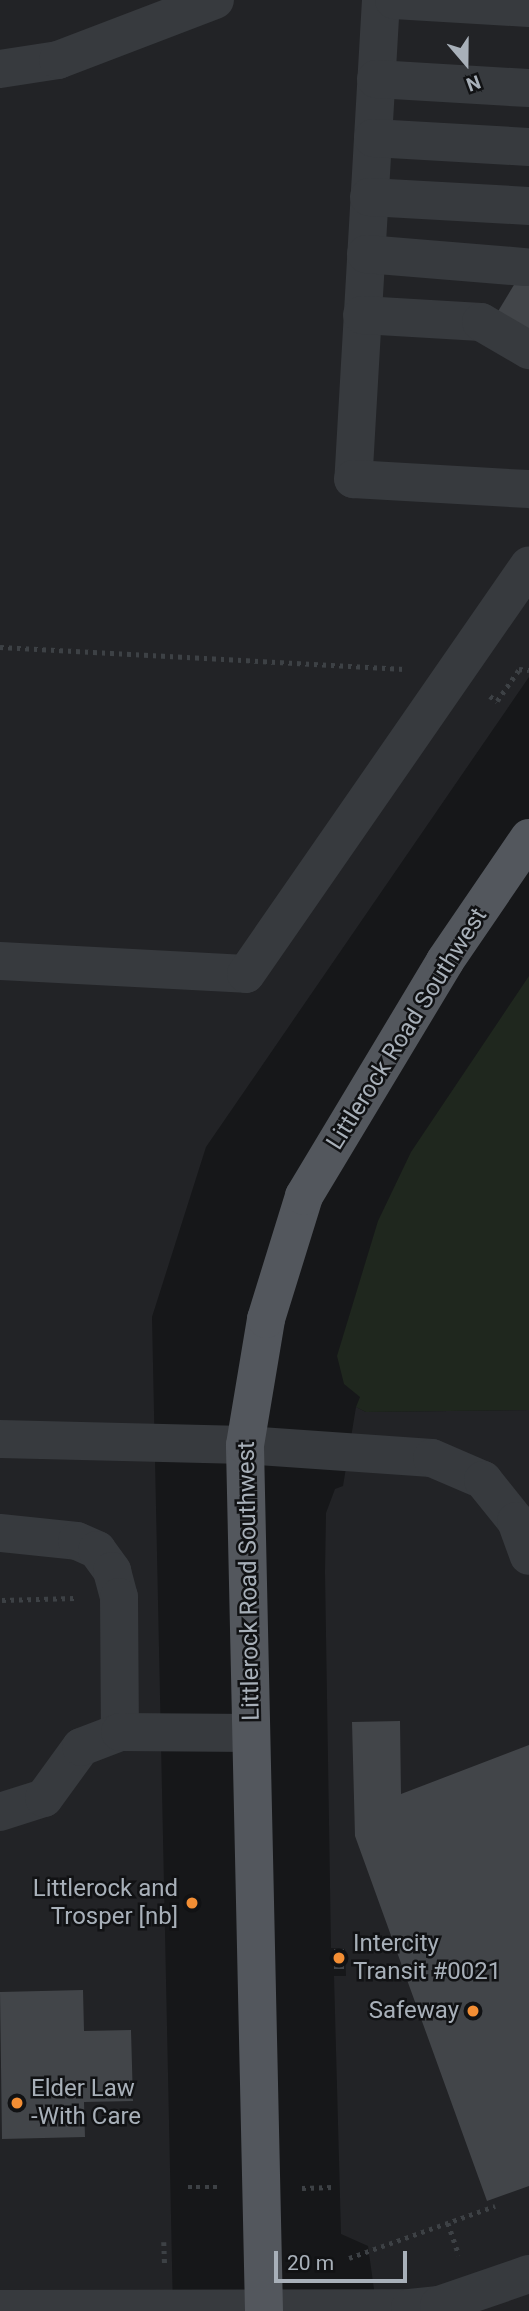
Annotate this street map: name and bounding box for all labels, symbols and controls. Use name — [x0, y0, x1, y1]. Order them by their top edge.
north arrow — [431, 28, 501, 98]
text: N — [463, 70, 484, 96]
street label: Littlerock Road Southwest — [321, 903, 493, 1155]
street label: Littlerock Road Southwest — [232, 1441, 266, 1721]
place label: Littlerock and Trosper [nb] — [33, 1875, 178, 1931]
marker: Littlerock and Trosper [nb] — [184, 1895, 200, 1911]
place label: Intercity Transit #0021 — [353, 1930, 501, 1986]
marker: Intercity Transit #0021 — [331, 1950, 347, 1966]
place label: Safeway — [369, 1997, 459, 2025]
marker: Safeway — [465, 2003, 481, 2019]
place label: Elder Law -With Care — [31, 2075, 141, 2131]
marker: Elder Law -With Care — [9, 2095, 25, 2111]
scale bar — [277, 2238, 410, 2282]
text: 20 m — [287, 2251, 334, 2275]

